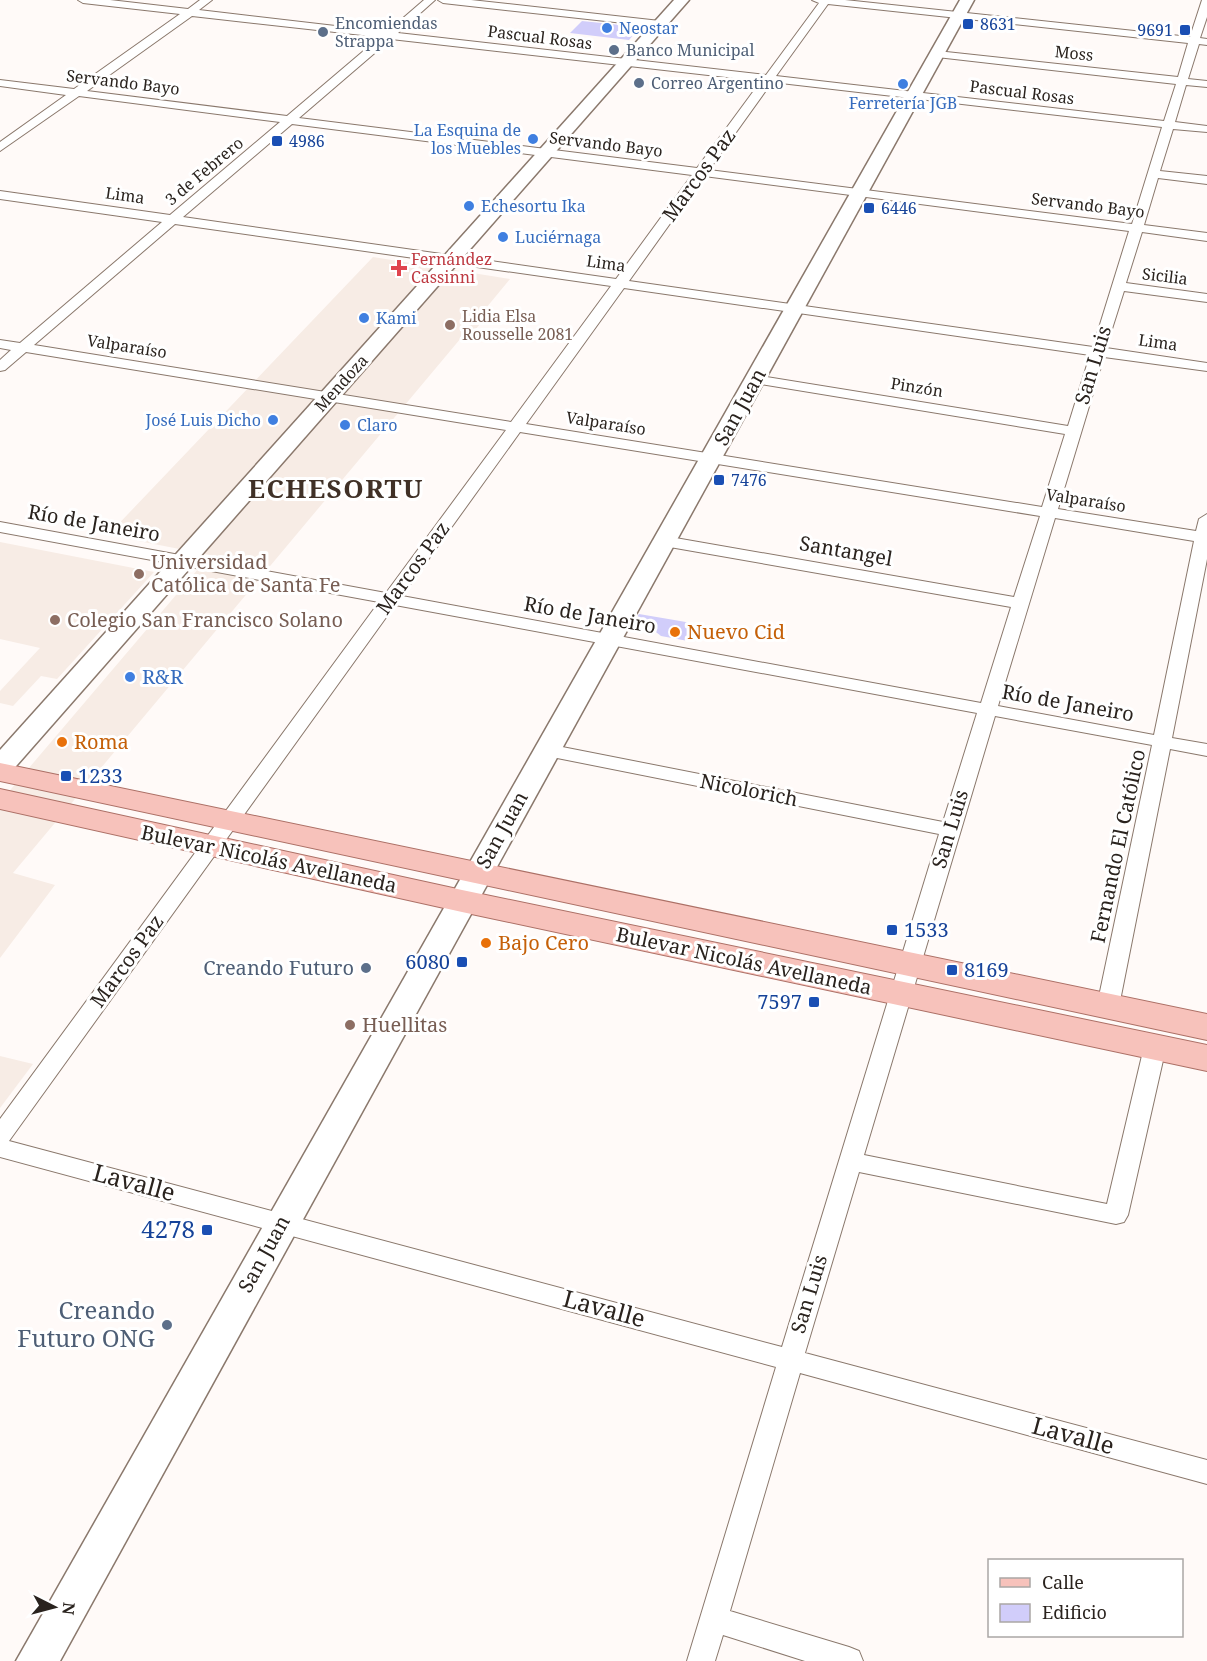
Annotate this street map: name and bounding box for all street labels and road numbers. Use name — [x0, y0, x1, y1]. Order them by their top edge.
street label: Pascual Rosas — [486, 20, 594, 54]
street label: Moss — [1054, 40, 1094, 66]
street label: Servando Bayo — [65, 64, 181, 100]
street label: Pascual Rosas — [968, 75, 1076, 109]
street label: Marcos Paz — [656, 123, 741, 227]
street label: Servando Bayo — [548, 126, 664, 162]
street label: 3 de Febrero — [160, 132, 248, 210]
street label: Lima — [104, 181, 146, 209]
street label: Servando Bayo — [1030, 187, 1146, 223]
street label: Lima — [585, 249, 627, 277]
street label: Sicilia — [1141, 262, 1189, 290]
street label: San Luis — [1068, 322, 1117, 407]
street label: Lima — [1137, 328, 1179, 356]
street label: Valparaíso — [86, 329, 168, 363]
street label: Mendoza — [309, 350, 373, 416]
street label: San Juan — [707, 363, 772, 450]
street label: Pinzón — [889, 372, 945, 402]
street label: Valparaíso — [565, 406, 647, 440]
street label: Valparaíso — [1045, 483, 1127, 517]
street label: Río de Janeiro — [26, 498, 162, 547]
street label: Marcos Paz — [370, 516, 455, 620]
street label: Santangel — [798, 529, 895, 572]
street label: Río de Janeiro — [522, 590, 658, 639]
street label: Río de Janeiro — [1000, 678, 1136, 727]
street label: Fernando El Católico — [1084, 747, 1151, 945]
street label: Nicolorich — [698, 767, 801, 812]
street label: San Juan — [469, 786, 534, 873]
street label: San Luis — [925, 786, 974, 871]
street label: Bulevar Nicolás Avellaneda — [139, 818, 399, 899]
street label: Marcos Paz — [84, 909, 169, 1013]
street label: Bulevar Nicolás Avellaneda — [614, 920, 874, 1001]
street label: Lavalle — [90, 1155, 179, 1208]
street label: San Juan — [231, 1210, 296, 1297]
street label: San Luis — [784, 1251, 833, 1336]
street label: Lavalle — [560, 1281, 649, 1334]
street label: Lavalle — [1029, 1408, 1118, 1461]

